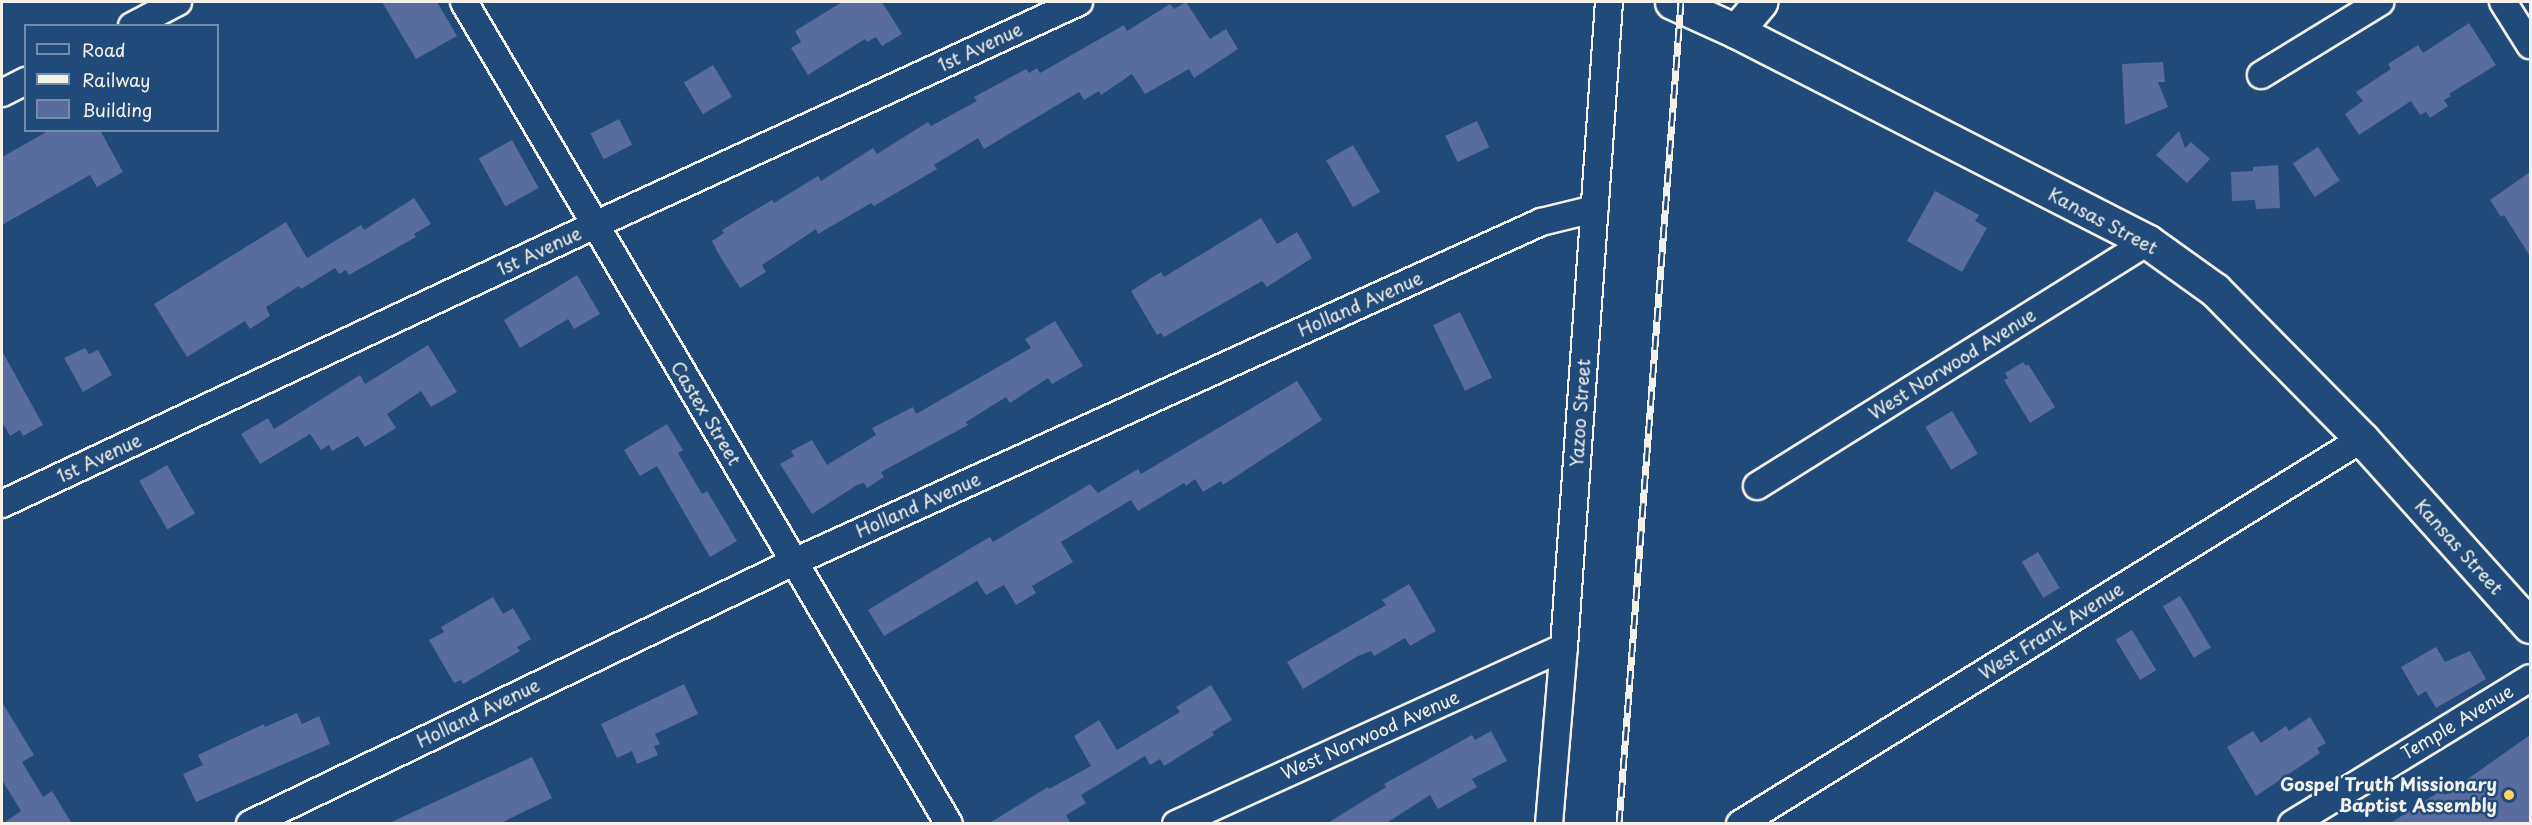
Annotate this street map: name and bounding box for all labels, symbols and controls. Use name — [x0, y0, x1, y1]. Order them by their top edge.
street label: 1st Avenue — [934, 18, 1026, 76]
legend — [24, 24, 219, 132]
text: Road — [82, 36, 126, 63]
text: Railway — [82, 66, 150, 93]
text: Building — [82, 96, 152, 123]
street label: Kansas Street — [2045, 183, 2161, 259]
street label: 1st Avenue — [493, 222, 585, 280]
street label: Holland Avenue — [1294, 267, 1426, 341]
street label: West Norwood Avenue — [1864, 304, 2040, 424]
street label: Castex Street — [666, 357, 746, 469]
street label: Yazoo Street — [1565, 358, 1595, 468]
street label: 1st Avenue — [53, 429, 145, 487]
street label: Holland Avenue — [852, 468, 984, 542]
street label: Kansas Street — [2410, 495, 2508, 599]
street label: West Frank Avenue — [1975, 578, 2127, 684]
street label: Holland Avenue — [413, 674, 543, 752]
street label: Temple Avenue — [2397, 680, 2517, 764]
street label: West Norwood Avenue — [1277, 686, 1463, 784]
place label: Gospel Truth Missionary Baptist Assembly — [2277, 774, 2497, 816]
marker: Gospel Truth Missionary Baptist Assembly — [2502, 788, 2516, 802]

